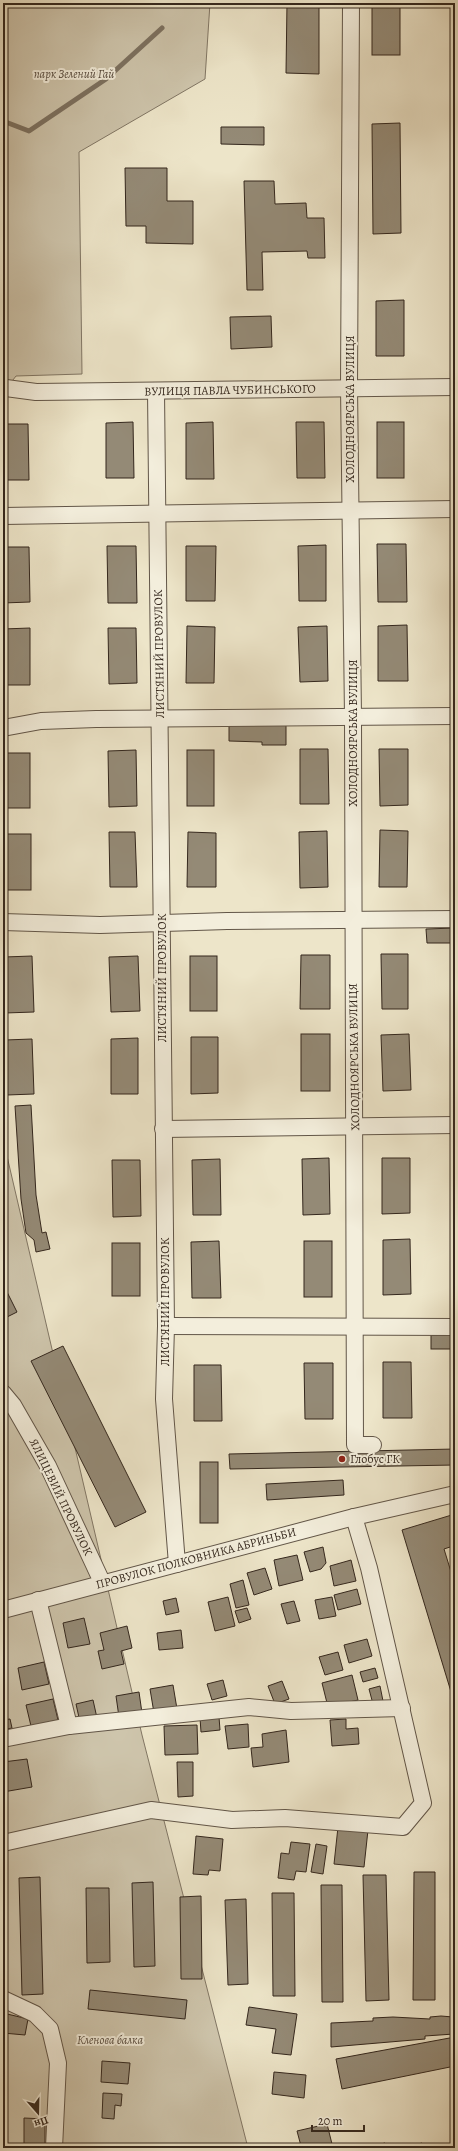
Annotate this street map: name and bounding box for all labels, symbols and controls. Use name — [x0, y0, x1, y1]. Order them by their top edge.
park label: парк Зелений Гай — [34, 66, 114, 82]
street label: ХОЛОДНОЯРСЬКА ВУЛИЦЯ — [342, 335, 358, 483]
street label: ВУЛИЦЯ ПАВЛА ЧУБИНСЬКОГО — [144, 381, 316, 399]
street label: ЛИСТЯНИЙ ПРОВУЛОК — [150, 589, 168, 718]
street label: ХОЛОДНОЯРСЬКА ВУЛИЦЯ — [345, 659, 361, 807]
street label: ЛИСТЯНИЙ ПРОВУЛОК — [154, 913, 170, 1042]
street label: ХОЛОДНОЯРСЬКА ВУЛИЦЯ — [345, 983, 363, 1131]
street label: ЛИСТЯНИЙ ПРОВУЛОК — [157, 1237, 173, 1366]
street label: ЯЛИЦЕВИЙ ПРОВУЛОК — [26, 1436, 96, 1558]
place label: Глобус ГК — [350, 1451, 400, 1467]
marker: Глобус ГК — [337, 1454, 347, 1464]
street label: ПРОВУЛОК ПОЛКОВНИКА АБРИНЬБИ — [94, 1523, 298, 1593]
park label: Кленова балка — [77, 2032, 144, 2048]
north arrow — [18, 2093, 58, 2133]
scale bar — [312, 2107, 364, 2133]
text: Пн — [31, 2112, 51, 2132]
text: 20 m — [318, 2113, 342, 2129]

